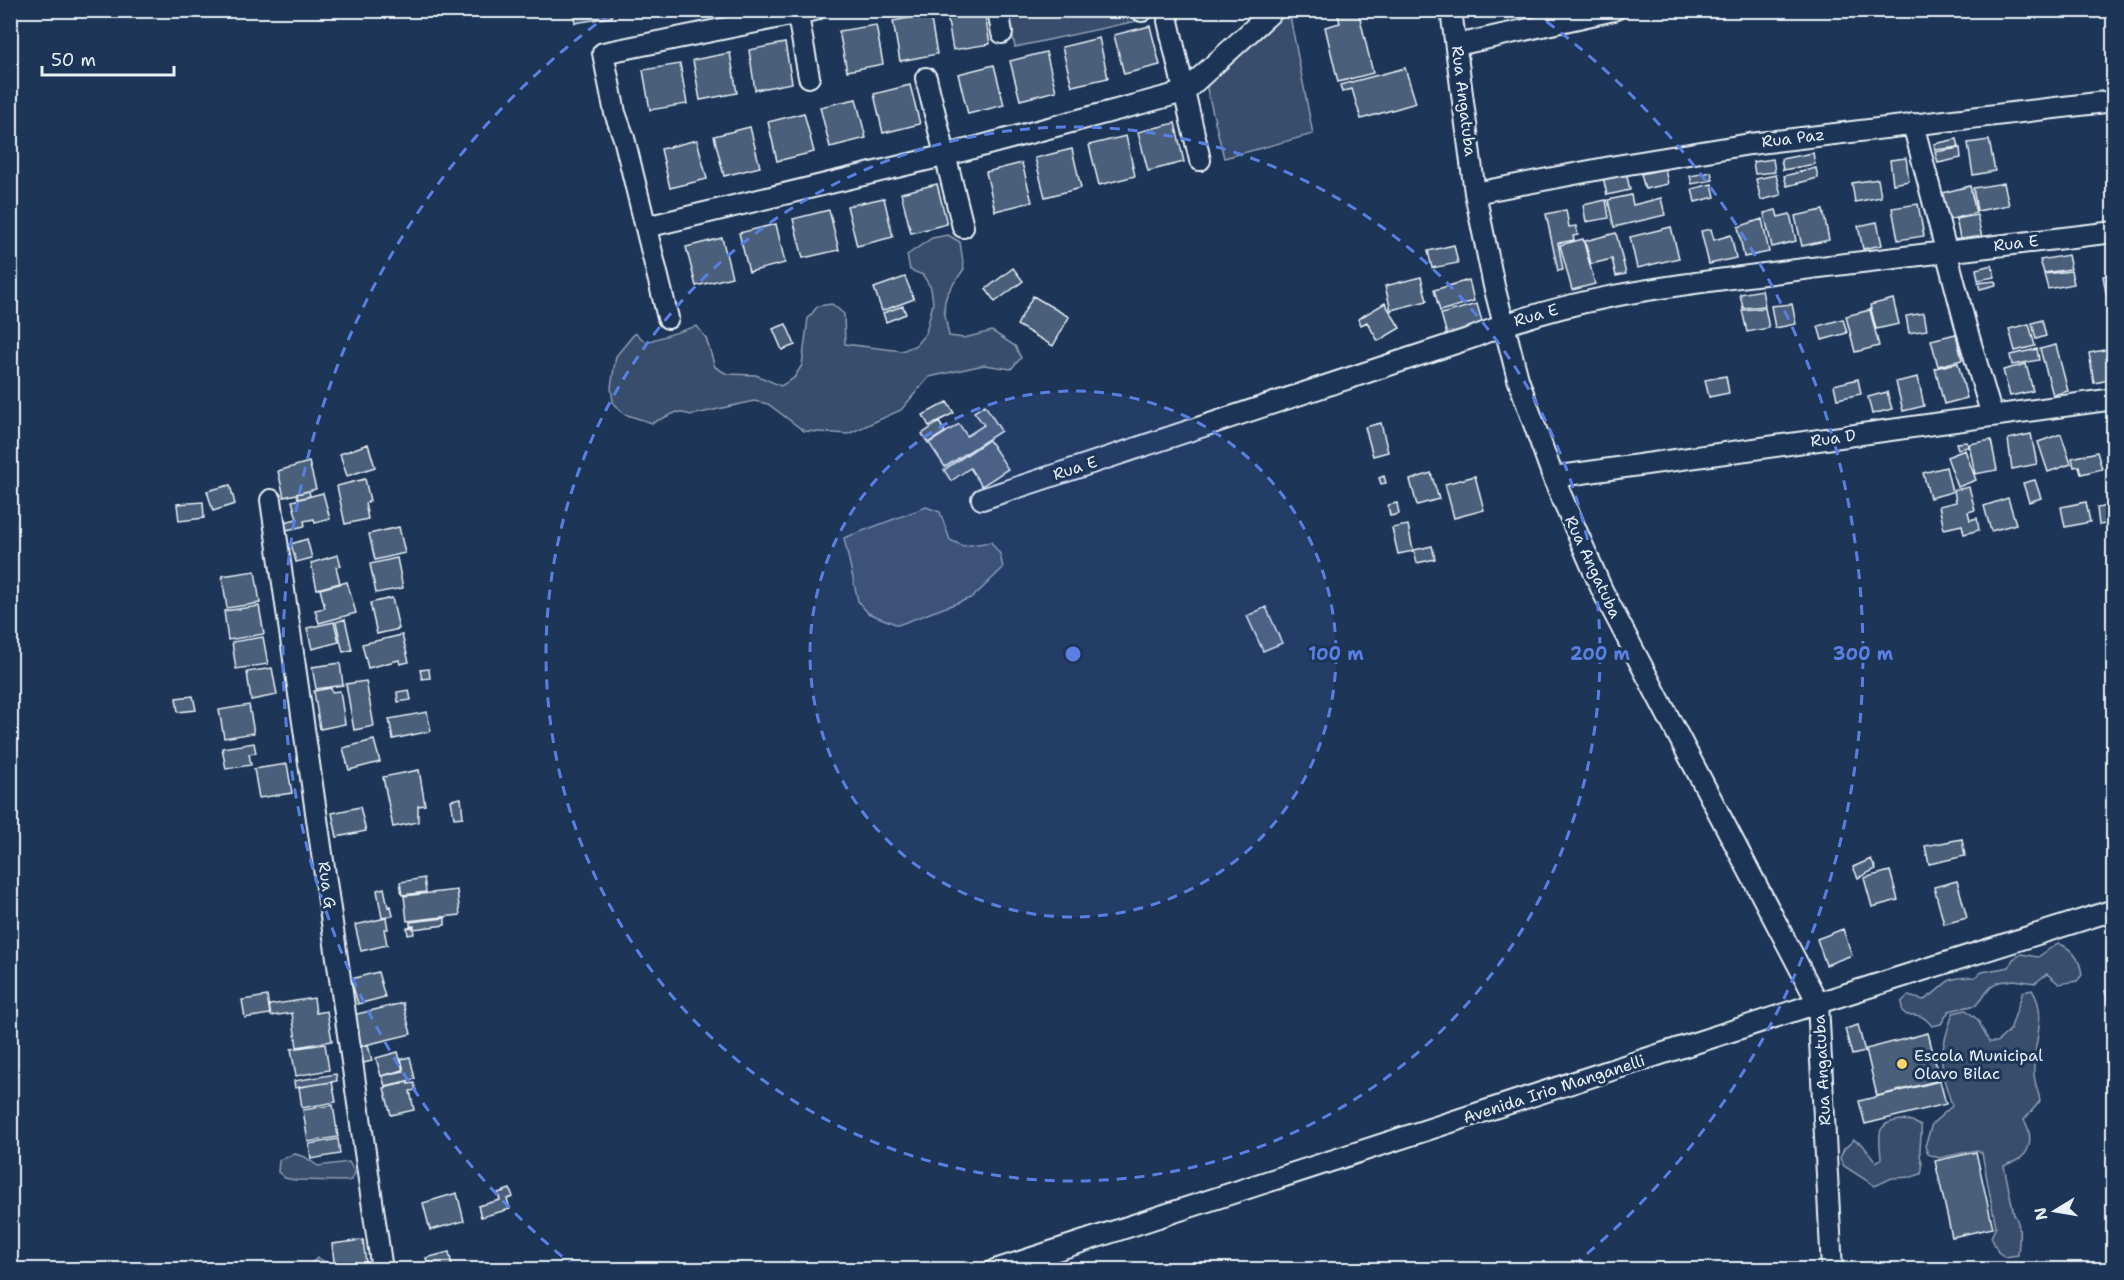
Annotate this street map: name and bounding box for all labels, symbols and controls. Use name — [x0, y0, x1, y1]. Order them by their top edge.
scale bar — [42, 39, 174, 77]
street label: Rua Angatuba — [1447, 45, 1481, 157]
text: 50 m — [51, 48, 96, 72]
street label: Rua Paz — [1760, 124, 1826, 152]
street label: Rua E — [1992, 230, 2040, 256]
street label: Rua E — [1511, 299, 1561, 331]
street label: Rua D — [1809, 424, 1857, 452]
street label: Rua E — [1050, 451, 1100, 485]
street label: Rua Angatuba — [1560, 512, 1626, 622]
text: 100 m — [1308, 642, 1364, 666]
text: 200 m — [1570, 642, 1631, 666]
text: 300 m — [1833, 642, 1894, 666]
centre of rings — [1063, 644, 1083, 664]
street label: Rua G — [313, 860, 341, 910]
street label: Rua Angatuba — [1809, 1014, 1835, 1126]
place label: Escola Municipal Olavo Bilac — [1914, 1045, 2043, 1084]
street label: Avenida Irio Manganelli — [1460, 1050, 1648, 1128]
marker: Escola Municipal Olavo Bilac — [1895, 1057, 1909, 1071]
north arrow — [2025, 1181, 2085, 1241]
text: N — [2029, 1206, 2052, 1222]

